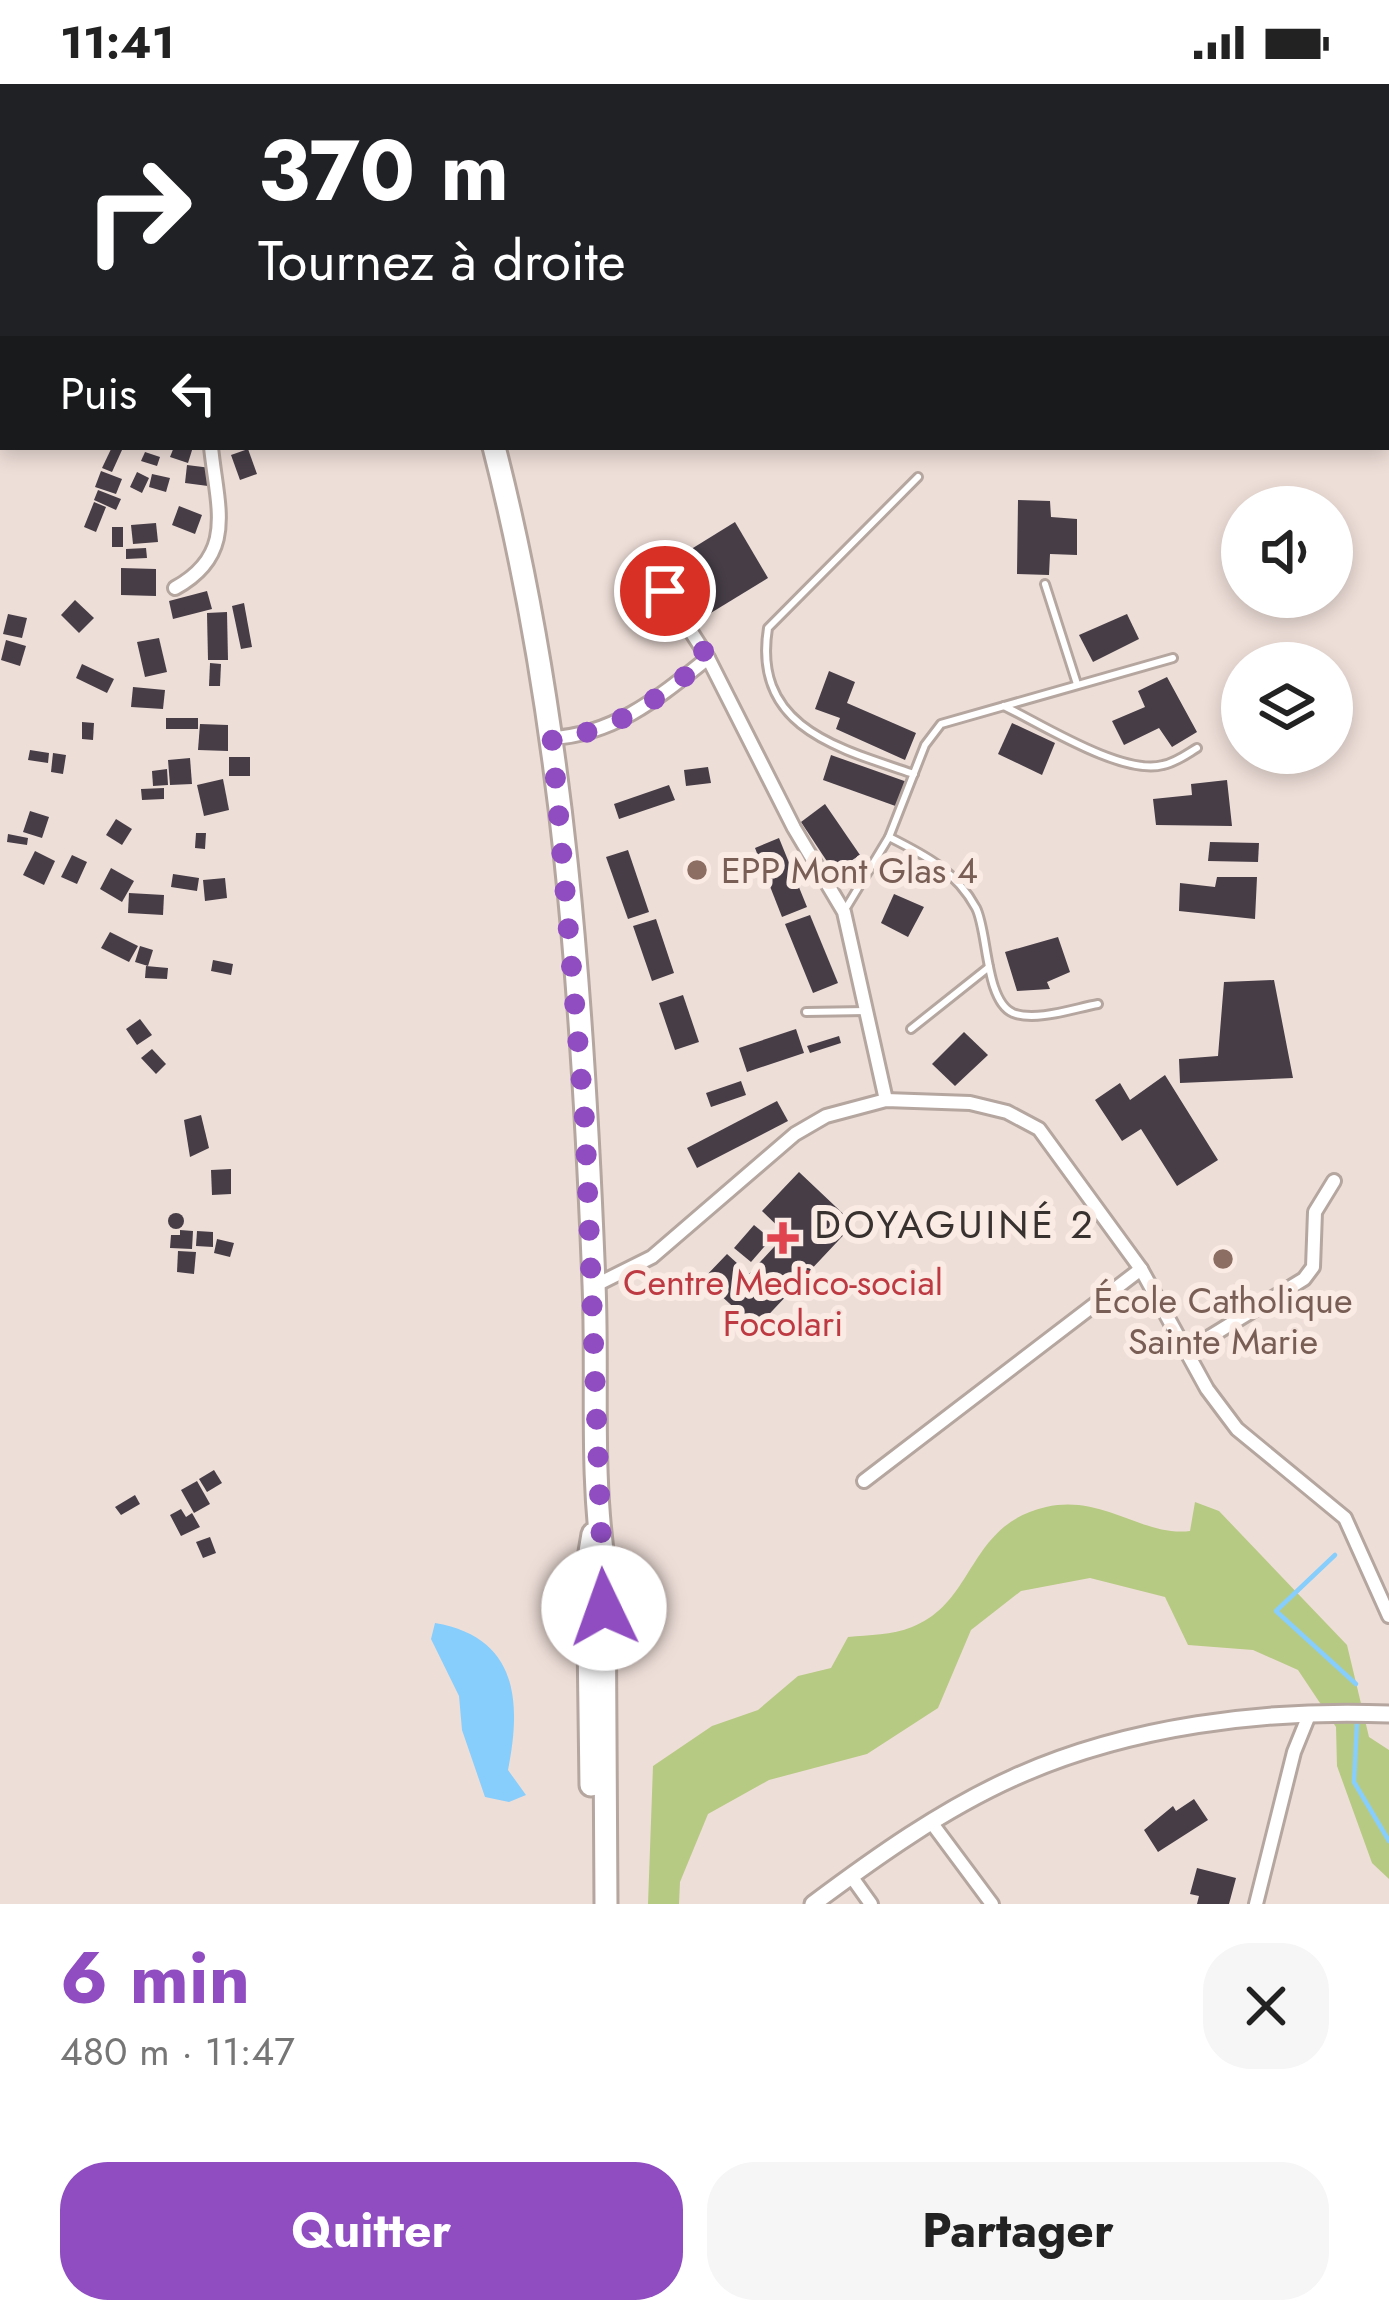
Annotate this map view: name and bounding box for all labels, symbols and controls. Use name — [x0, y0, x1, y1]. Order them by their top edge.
text: 11:41 — [60, 10, 175, 75]
text: 370 m — [258, 110, 509, 232]
icon: right — [60, 132, 216, 288]
text: Tournez à droite — [258, 222, 626, 300]
icon: left — [161, 360, 227, 426]
text: Puis — [60, 361, 137, 426]
map controls — [1221, 486, 1353, 774]
button: sound — [1221, 486, 1353, 618]
pin — [614, 540, 716, 642]
icon: arrive — [632, 558, 698, 624]
button: layers — [1221, 642, 1353, 774]
place label: EPP Mont Glas 4 — [721, 844, 978, 896]
marker: EPP Mont Glas 4 — [684, 857, 710, 883]
district label: DOYAGUINÉ 2 — [814, 1196, 1096, 1253]
marker: Centre Medico-social Focolari — [767, 1222, 799, 1254]
marker: École Catholique Sainte Marie — [1210, 1246, 1236, 1272]
place label: Centre Medico-social Focolari — [623, 1256, 943, 1349]
place label: École Catholique Sainte Marie — [1093, 1274, 1353, 1367]
position arrow — [541, 1545, 667, 1671]
text: 6 min — [60, 1926, 250, 2030]
button: close — [1203, 1943, 1329, 2069]
text: 480 m · 11:47 — [60, 2023, 295, 2080]
button: Quitter — [60, 2162, 683, 2300]
button: Partager — [707, 2162, 1329, 2300]

